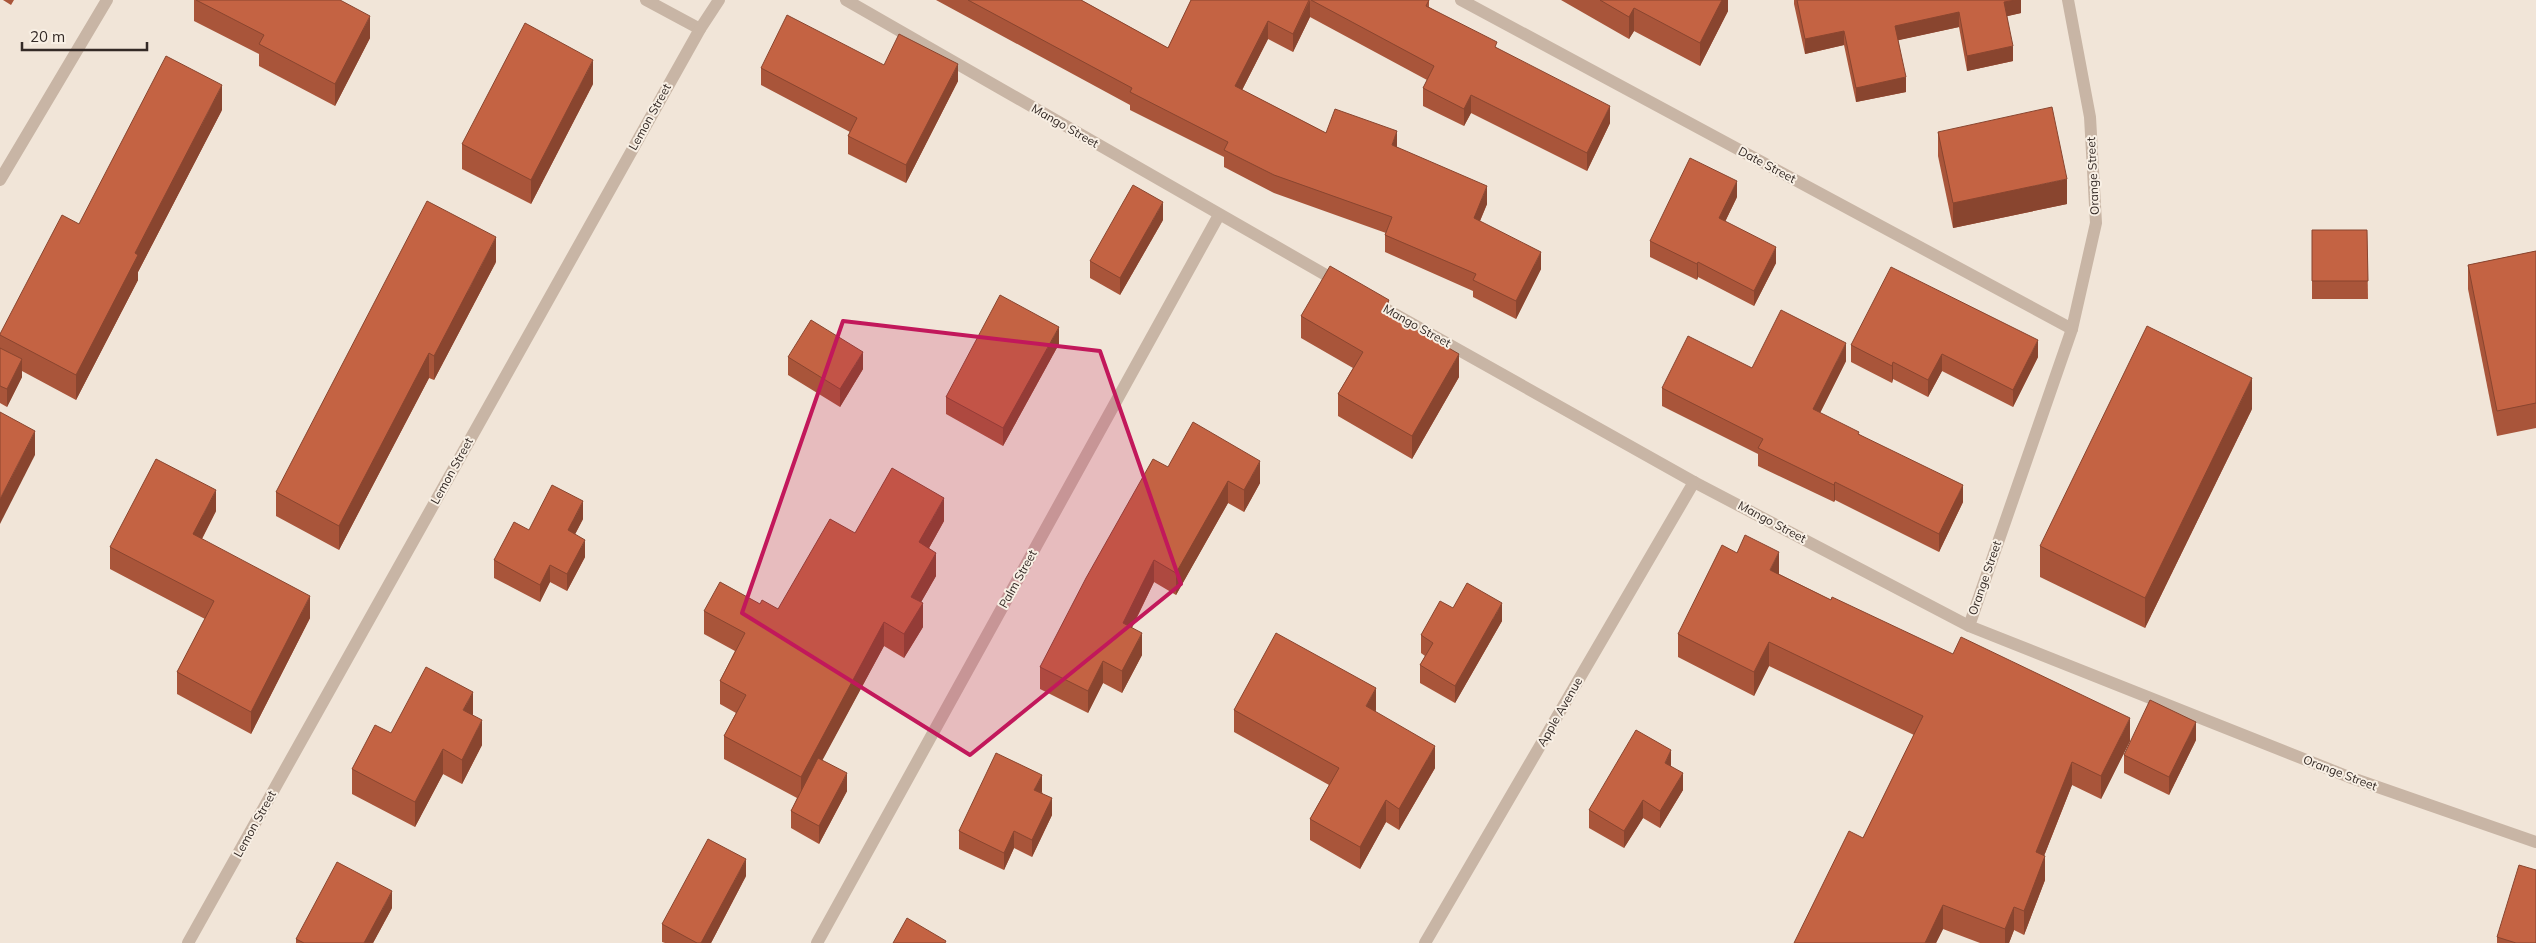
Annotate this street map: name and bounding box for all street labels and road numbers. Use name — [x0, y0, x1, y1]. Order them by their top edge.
street label: Lemon Street — [625, 81, 674, 153]
street label: Mango Street — [1029, 100, 1101, 151]
street label: Orange Street — [2083, 137, 2102, 215]
street label: Date Street — [1736, 143, 1799, 186]
street label: Mango Street — [1381, 301, 1454, 350]
street label: Lemon Street — [427, 435, 476, 507]
street label: Mango Street — [1736, 497, 1809, 546]
street label: Orange Street — [1965, 539, 2004, 617]
street label: Palm Street — [995, 547, 1040, 611]
street label: Apple Avenue — [1534, 674, 1585, 749]
street label: Orange Street — [2301, 752, 2379, 793]
street label: Lemon Street — [230, 788, 279, 860]

